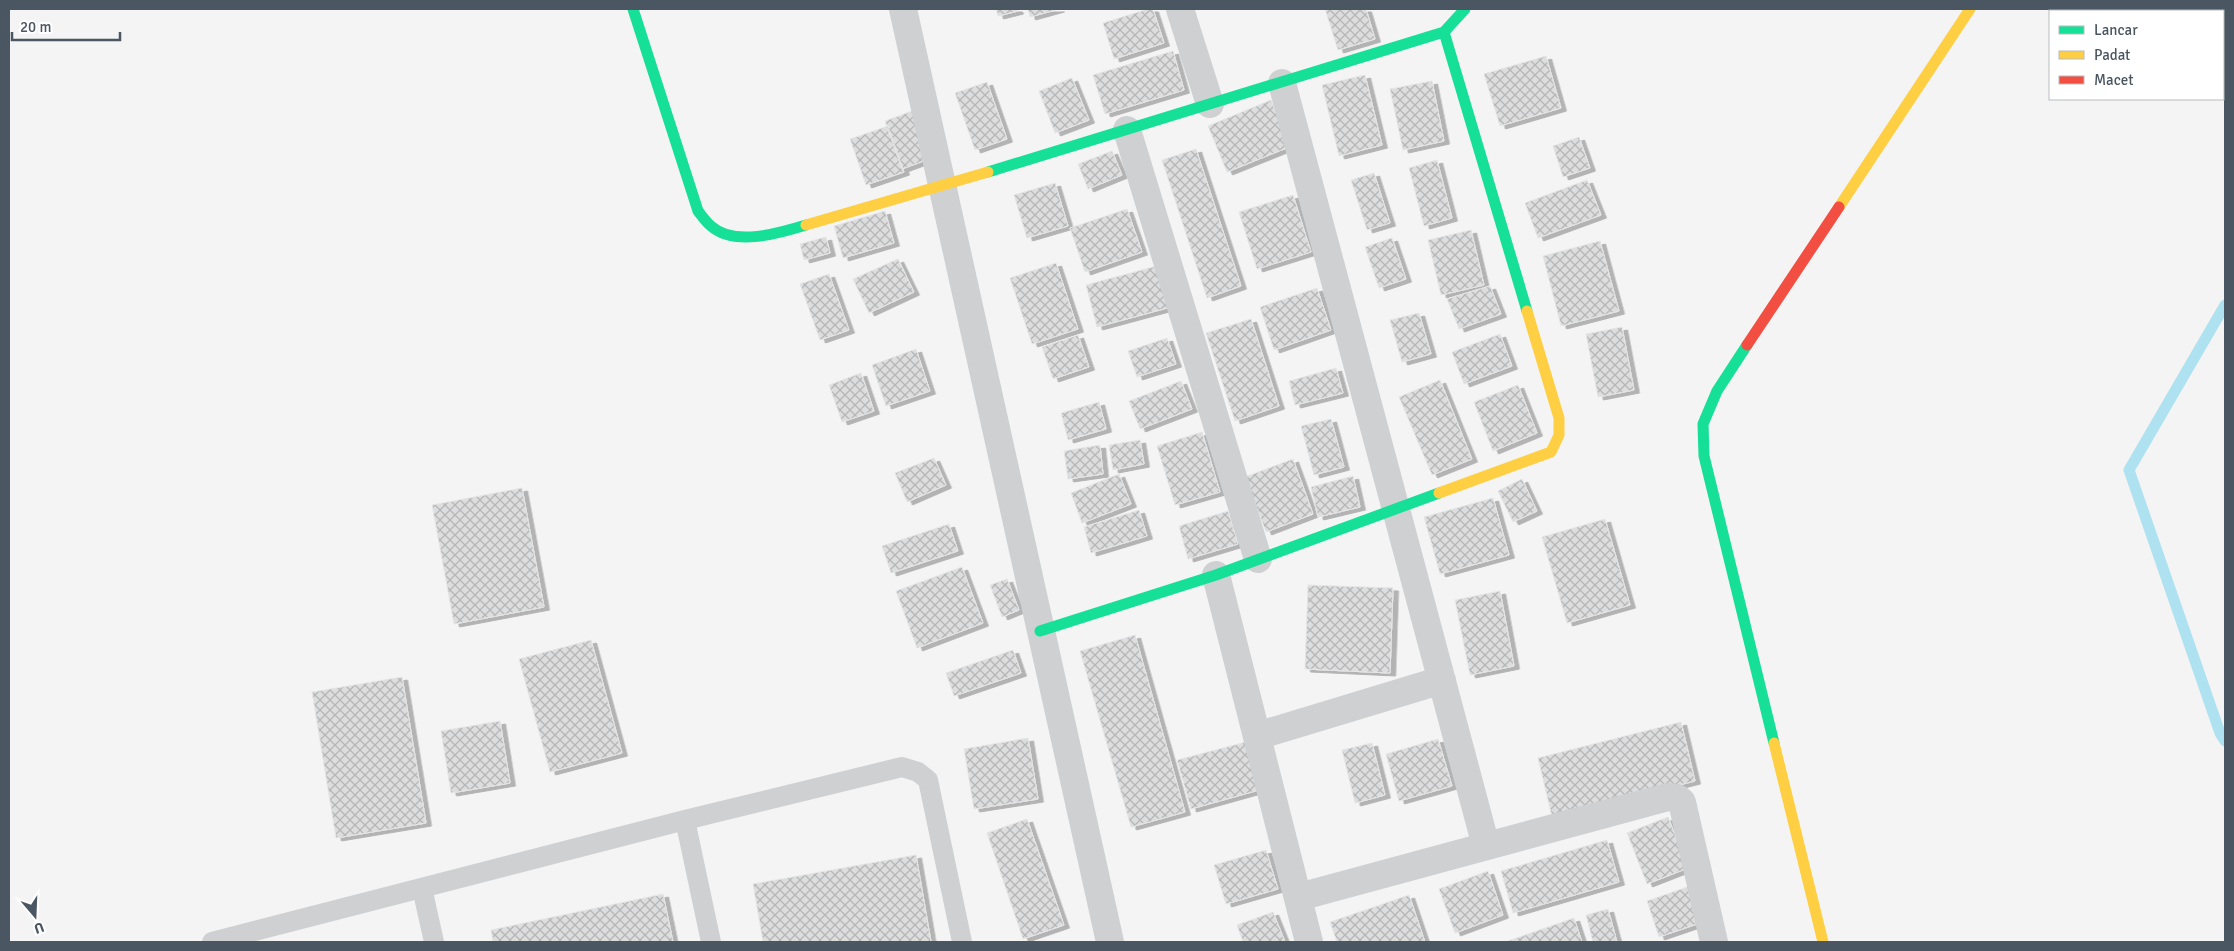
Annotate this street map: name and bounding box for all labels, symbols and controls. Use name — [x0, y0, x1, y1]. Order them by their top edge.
scale bar — [12, 10, 120, 42]
legend — [2049, 10, 2224, 100]
text: 20 m — [20, 18, 51, 36]
text: Lancar — [2094, 21, 2138, 39]
text: Padat — [2094, 46, 2130, 64]
text: Macet — [2094, 71, 2133, 89]
north arrow — [10, 891, 60, 941]
text: U — [32, 918, 46, 937]

